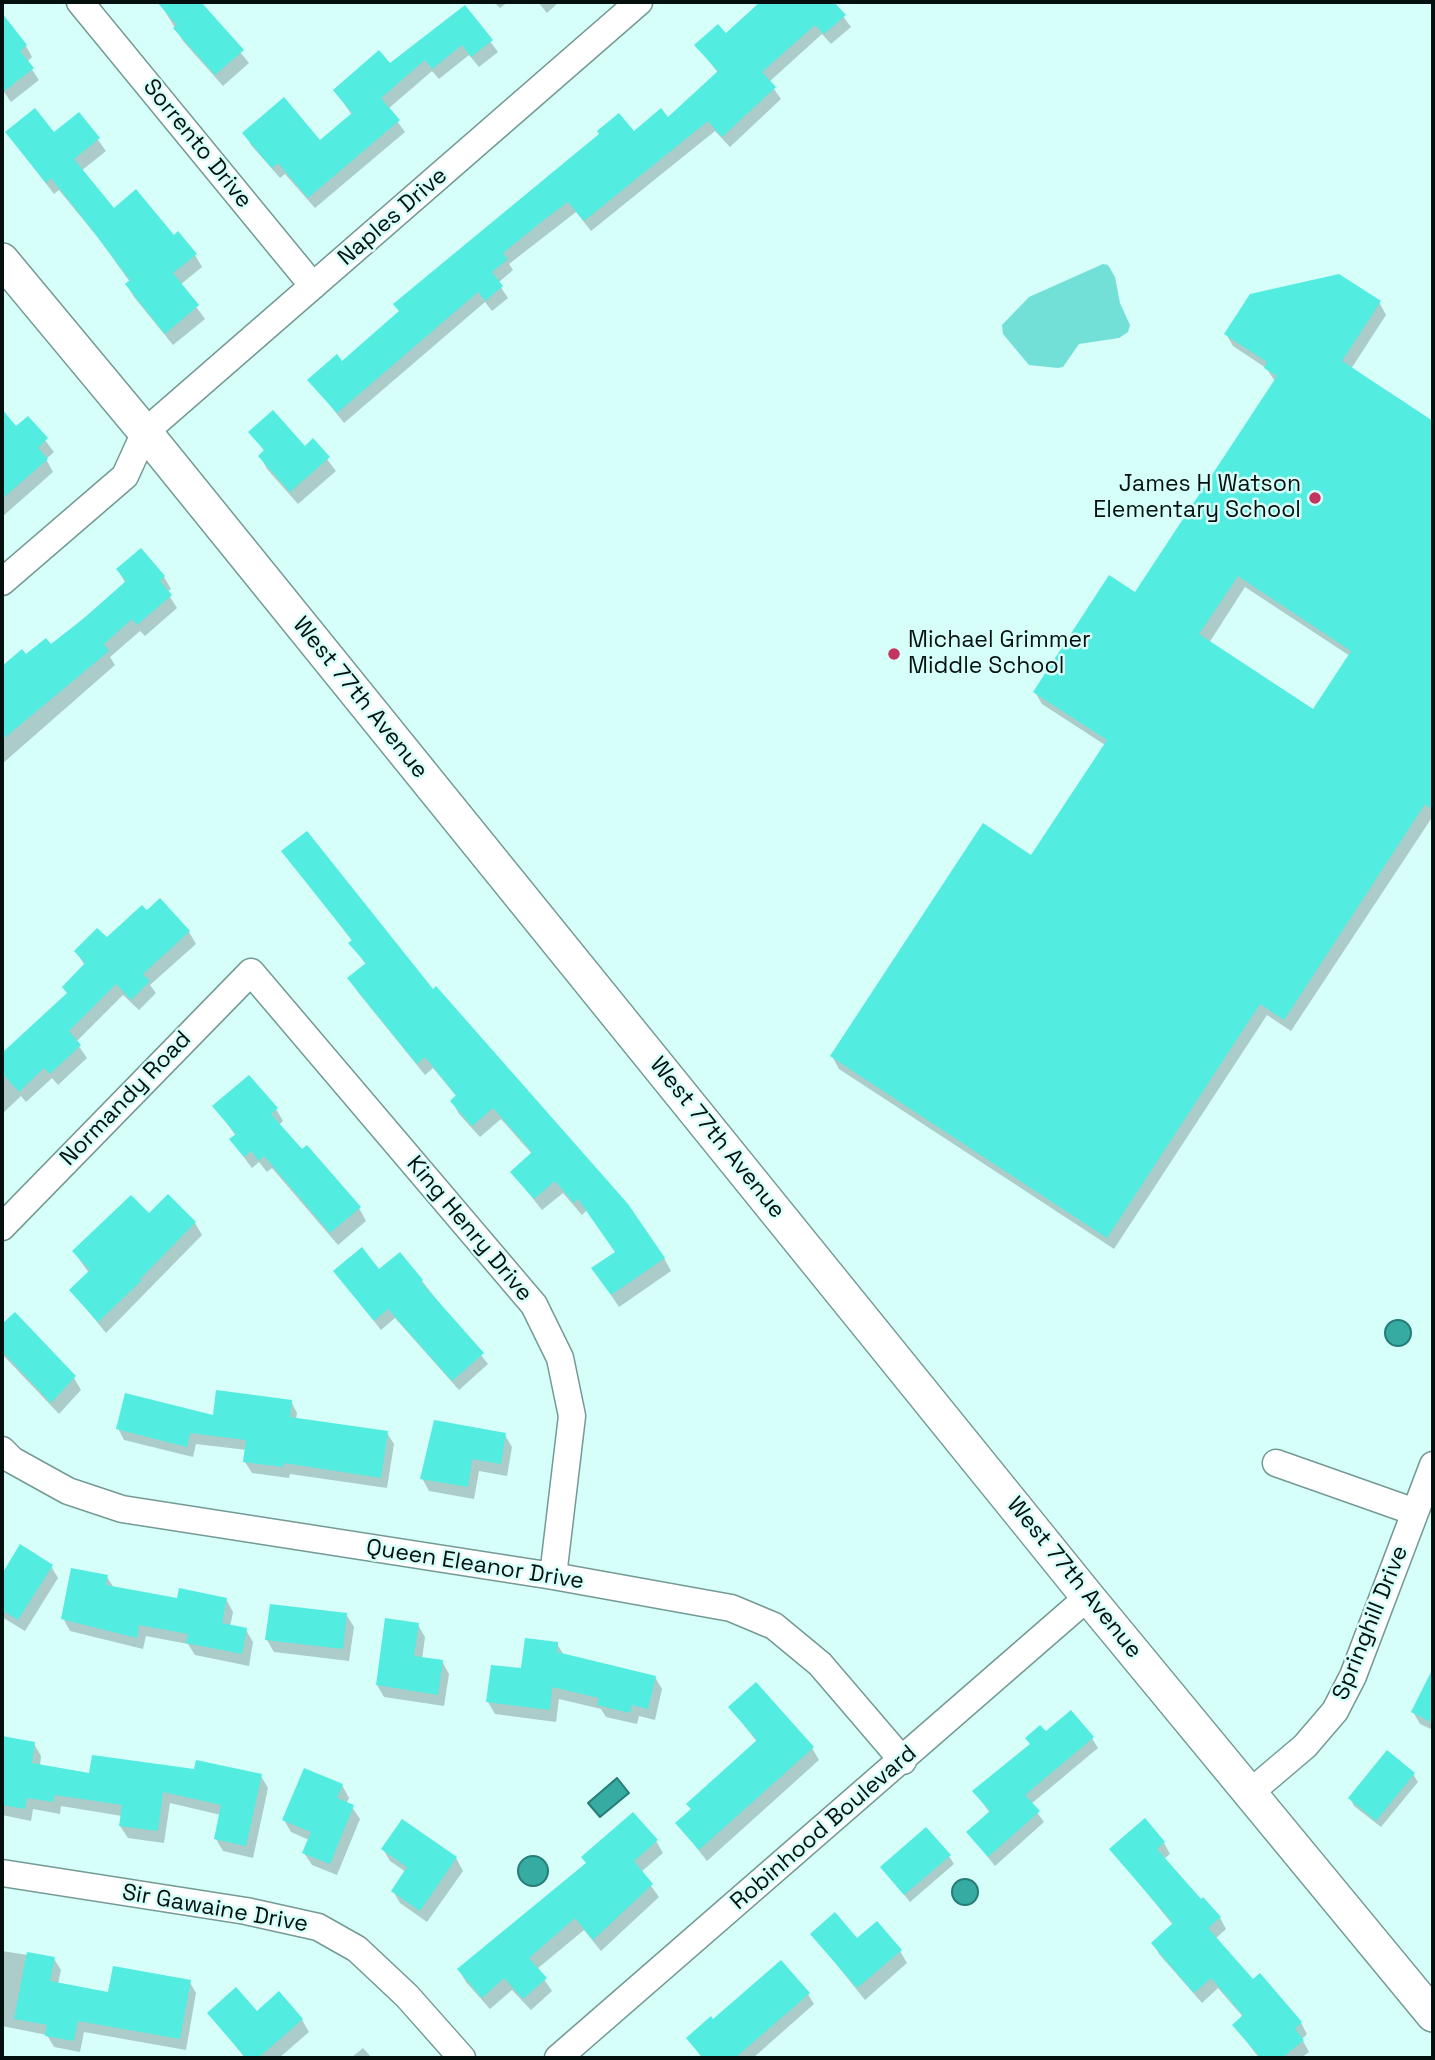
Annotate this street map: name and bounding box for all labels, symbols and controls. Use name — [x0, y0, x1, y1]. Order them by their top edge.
street label: Sorrento Drive — [137, 74, 257, 214]
street label: Naples Drive — [333, 162, 453, 272]
place label: James H Watson Elementary School — [1093, 471, 1301, 525]
marker: James H Watson Elementary School — [1307, 490, 1323, 506]
street label: West 77th Avenue — [286, 612, 434, 784]
place label: Michael Grimmer Middle School — [908, 627, 1091, 681]
marker: Michael Grimmer Middle School — [886, 646, 902, 662]
street label: Normandy Road — [55, 1026, 197, 1172]
street label: West 77th Avenue — [643, 1052, 791, 1224]
street label: King Henry Drive — [400, 1151, 538, 1307]
street label: West 77th Avenue — [1000, 1492, 1148, 1664]
street label: Queen Eleanor Drive — [364, 1534, 586, 1596]
street label: Springhill Drive — [1327, 1542, 1415, 1704]
street label: Robinhood Boulevard — [725, 1740, 923, 1916]
street label: Sir Gawaine Drive — [120, 1879, 310, 1939]

